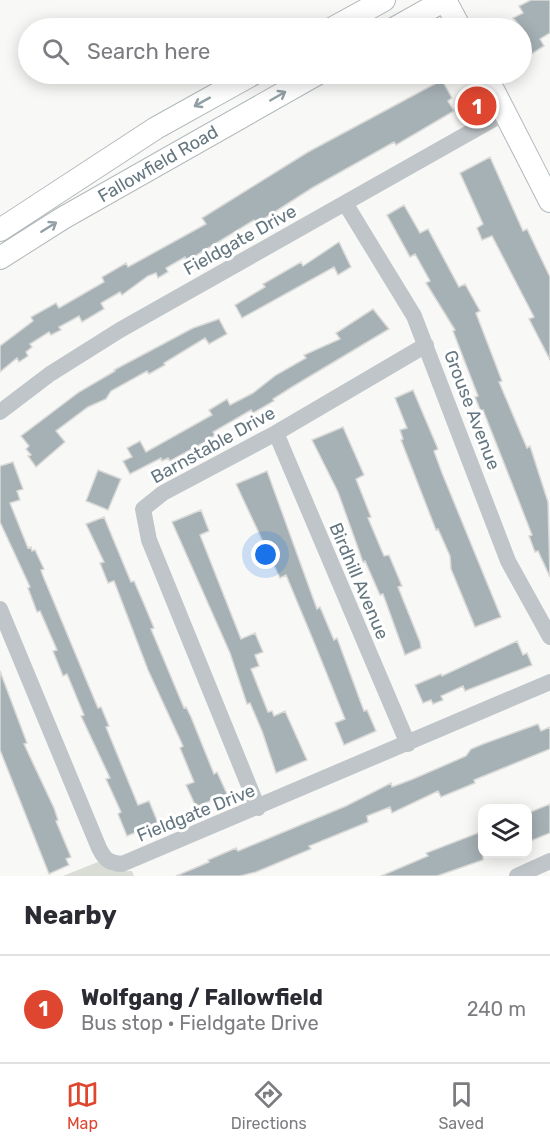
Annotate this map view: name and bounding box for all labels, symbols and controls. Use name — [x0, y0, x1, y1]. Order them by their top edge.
search box — [18, 18, 532, 84]
icon: search — [39, 35, 72, 68]
text: Search here — [87, 38, 210, 65]
pin: 1 — [458, 84, 496, 128]
one-way arrow — [269, 90, 286, 102]
one-way arrow — [194, 96, 211, 108]
street label: Fallowfield Road — [94, 121, 222, 207]
street label: Fieldgate Drive — [180, 200, 300, 280]
one-way arrow — [40, 220, 57, 232]
street label: Grouse Avenue — [439, 347, 505, 473]
street label: Barnstable Drive — [147, 402, 279, 488]
street label: Birdhill Avenue — [324, 519, 394, 643]
your location — [251, 540, 280, 569]
street label: Fieldgate Drive — [134, 779, 258, 847]
map controls — [478, 804, 532, 858]
button: layers — [478, 804, 532, 858]
text: Nearby — [24, 900, 117, 931]
text: Wolfgang / Fallowfield — [81, 984, 323, 1011]
text: 1 — [39, 997, 48, 1021]
text: 240 m — [467, 997, 526, 1021]
text: Bus stop · Fieldgate Drive — [81, 1011, 319, 1035]
tab: Map — [66, 1078, 99, 1133]
tab: Directions — [231, 1078, 307, 1133]
tab: Saved — [438, 1078, 484, 1133]

